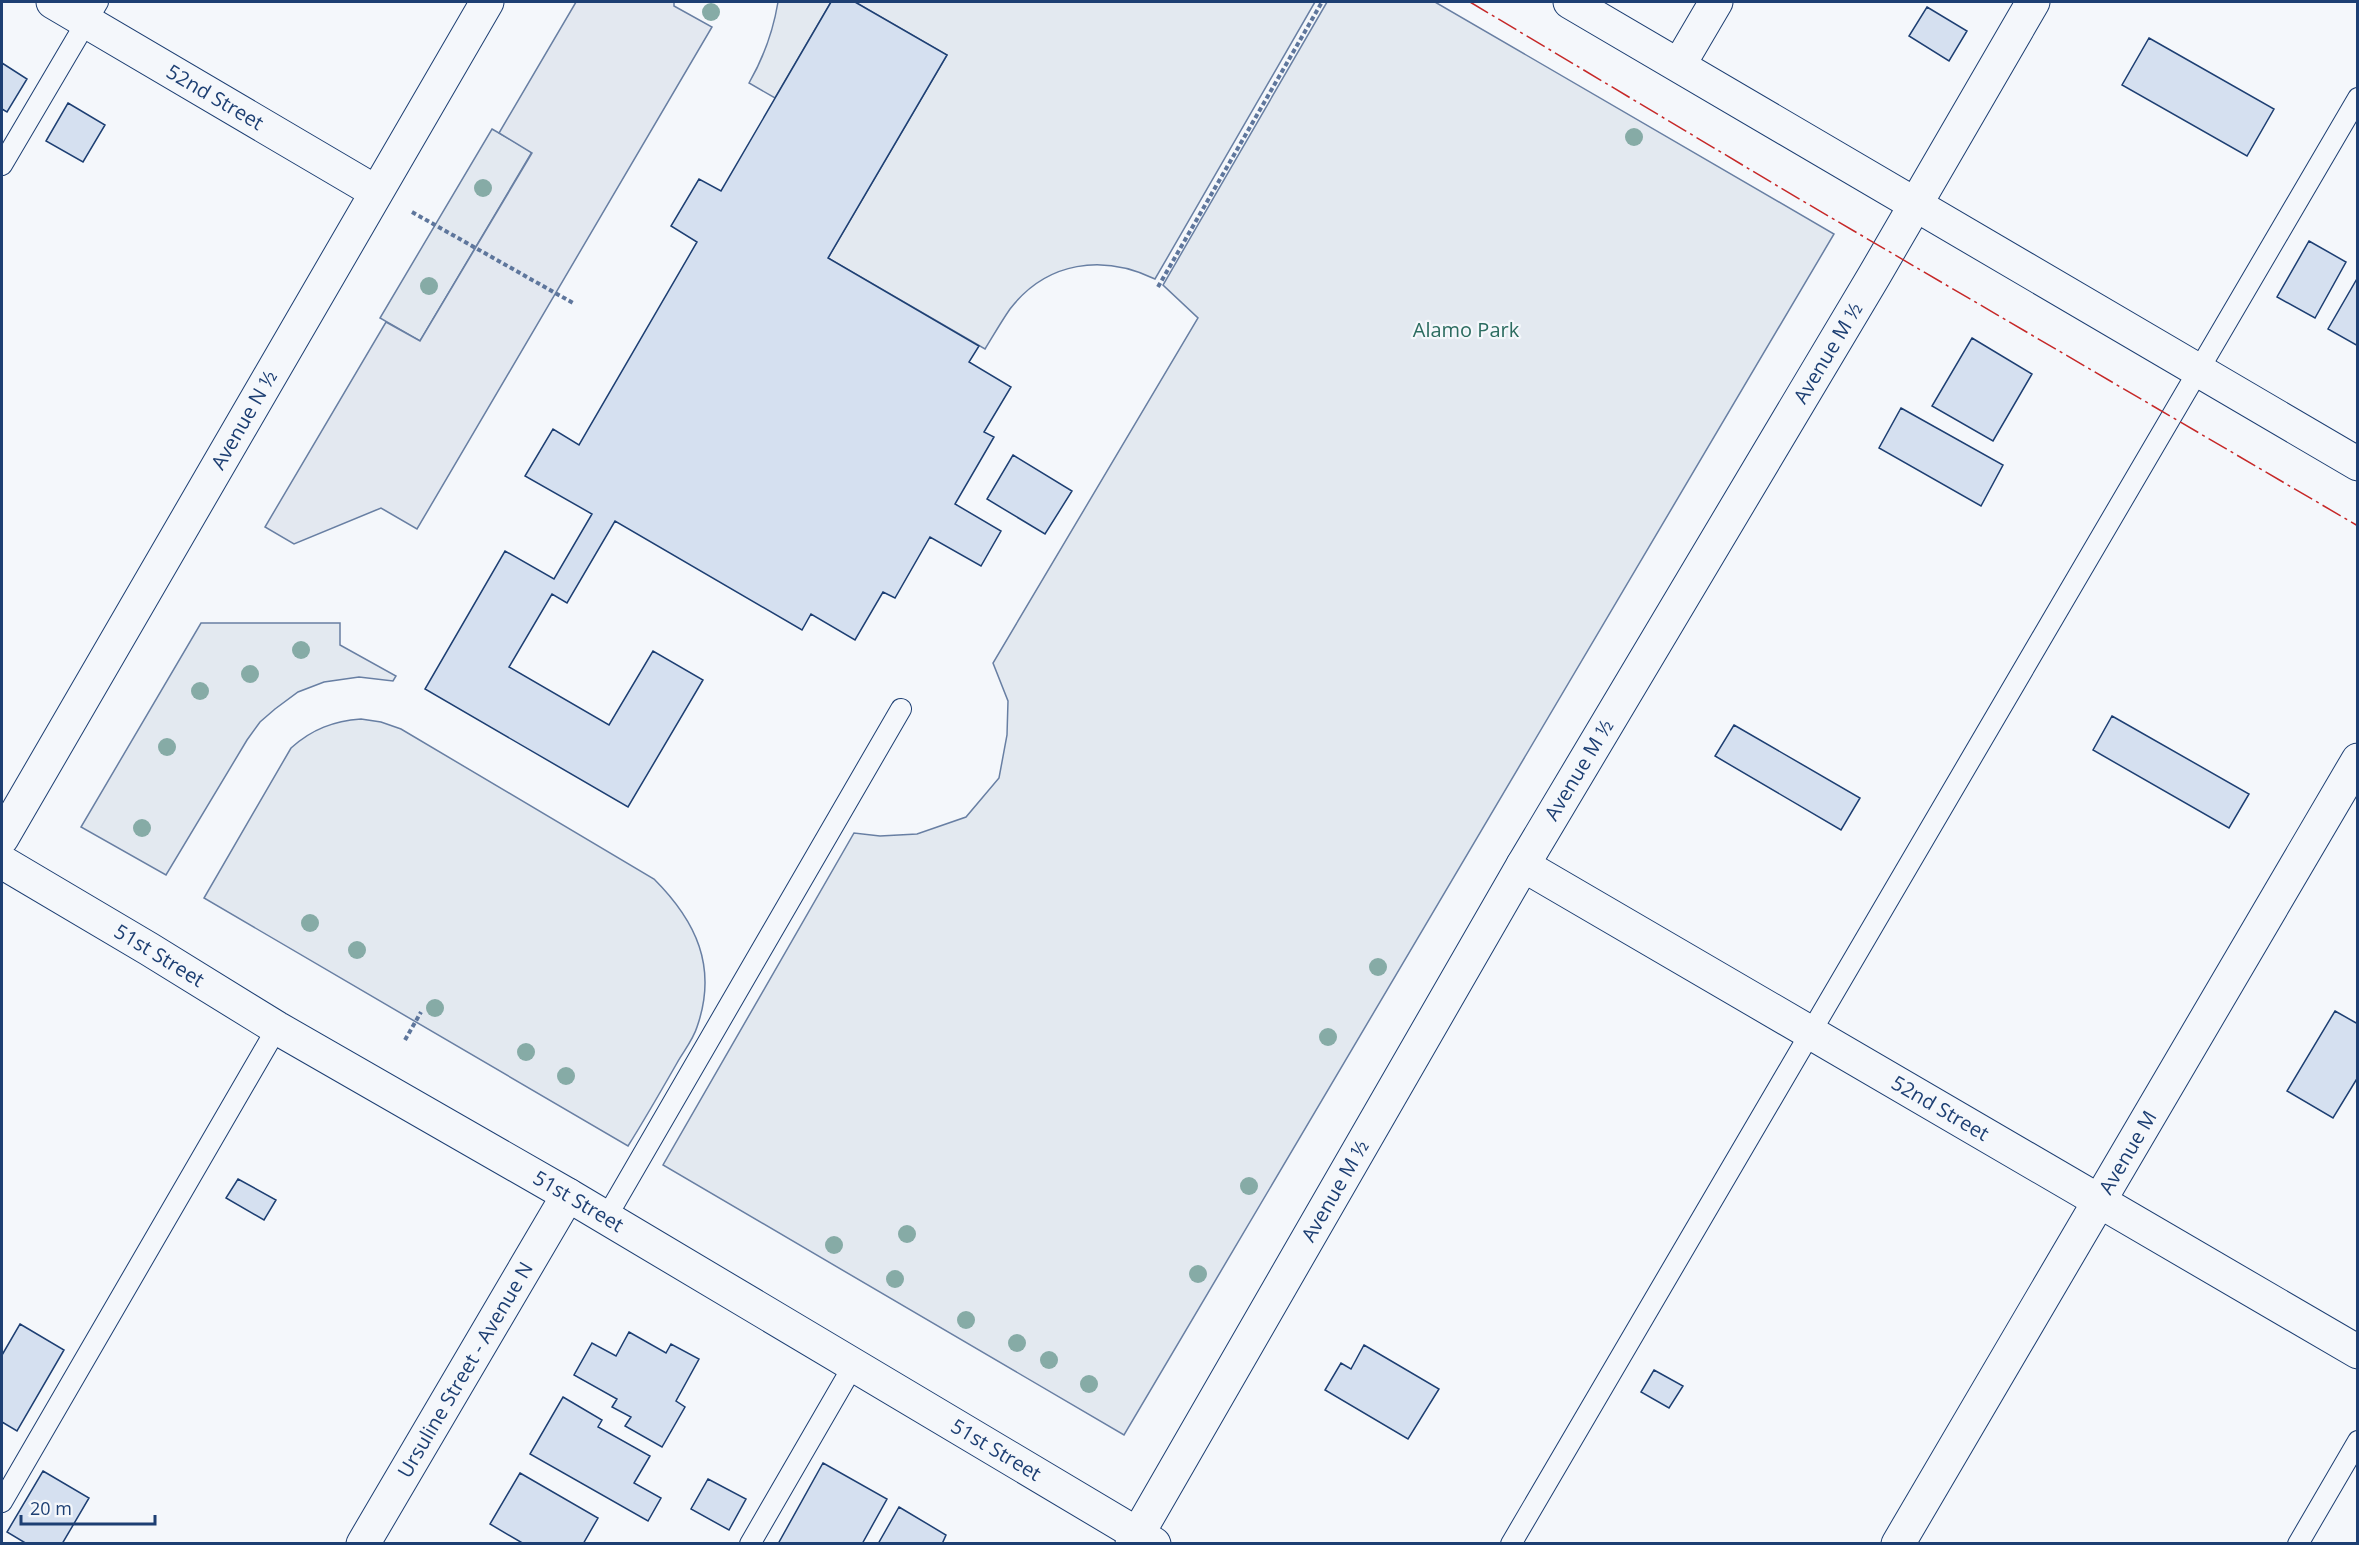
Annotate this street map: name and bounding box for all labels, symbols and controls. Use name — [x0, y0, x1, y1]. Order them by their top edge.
street label: 52nd Street — [162, 58, 269, 136]
street label: Avenue M ½ — [1787, 297, 1868, 408]
park label: Alamo Park — [1413, 316, 1520, 343]
street label: Avenue N ½ — [204, 365, 283, 474]
street label: Avenue M ½ — [1538, 714, 1619, 825]
street label: 51st Street — [110, 918, 210, 993]
street label: 52nd Street — [1887, 1069, 1994, 1147]
street label: Avenue M — [2092, 1105, 2162, 1199]
street label: Avenue M ½ — [1295, 1135, 1375, 1247]
street label: 51st Street — [529, 1164, 629, 1238]
street label: Ursuline Street - Avenue N — [391, 1257, 539, 1483]
street label: 51st Street — [946, 1412, 1046, 1487]
scale bar — [21, 1488, 154, 1526]
text: 20 m — [30, 1496, 72, 1520]

